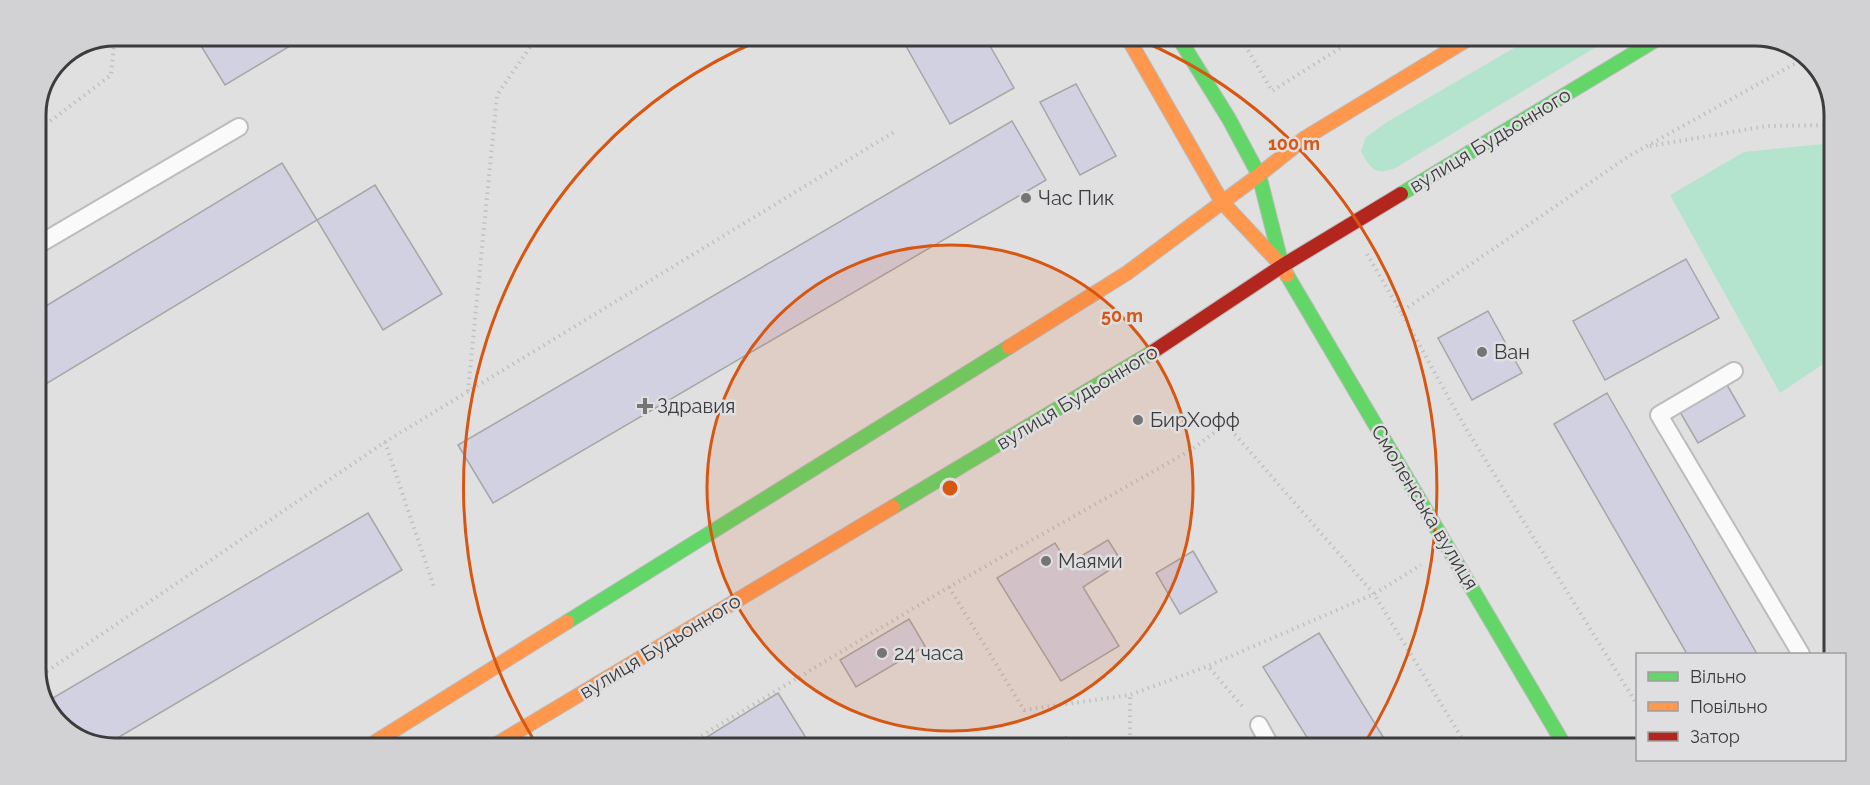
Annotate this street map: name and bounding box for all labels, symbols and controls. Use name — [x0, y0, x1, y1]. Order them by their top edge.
street label: вулиця Будьонного — [1405, 82, 1575, 198]
text: 100 m — [1268, 133, 1320, 154]
place label: Час Пик — [1038, 186, 1114, 210]
marker: Час Пик — [1019, 191, 1033, 205]
text: 50 m — [1101, 305, 1143, 326]
street label: вулиця Будьонного — [992, 339, 1162, 455]
place label: Ван — [1494, 340, 1530, 364]
marker: Ван — [1475, 345, 1489, 359]
place label: Здравия — [657, 394, 735, 418]
marker: Здравия — [638, 399, 652, 413]
place label: БирХофф — [1150, 408, 1240, 432]
marker: БирХофф — [1131, 413, 1145, 427]
street label: Смоленська вулиця — [1366, 420, 1484, 594]
centre of rings — [940, 478, 960, 498]
place label: Маями — [1058, 549, 1123, 573]
marker: Маями — [1039, 554, 1053, 568]
street label: вулиця Будьонного — [575, 588, 745, 704]
place label: 24 часа — [894, 641, 964, 665]
marker: 24 часа — [875, 646, 889, 660]
legend — [1636, 653, 1846, 761]
text: Вільно — [1690, 666, 1746, 687]
text: Повільно — [1690, 696, 1768, 717]
text: Затор — [1690, 726, 1740, 747]

